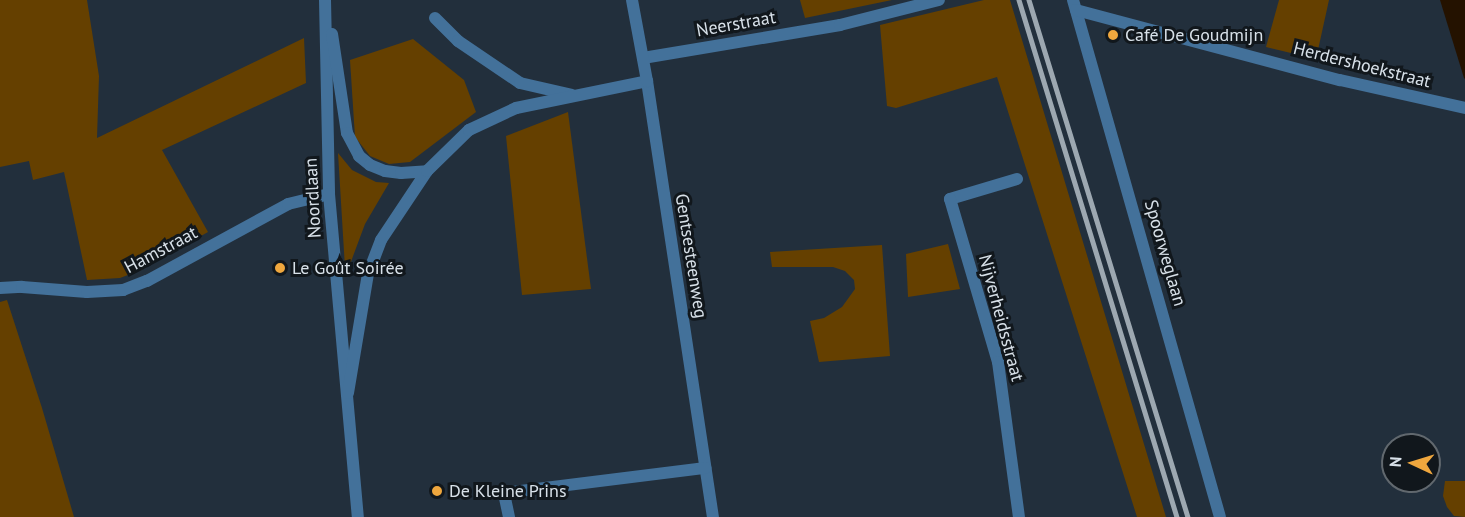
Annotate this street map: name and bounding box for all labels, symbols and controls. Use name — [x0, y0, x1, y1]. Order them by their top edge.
street label: Neerstraat — [695, 6, 777, 42]
place label: Café De Goudmijn — [1125, 24, 1263, 46]
marker: Café De Goudmijn — [1106, 28, 1120, 42]
street label: Herdershoekstraat — [1291, 37, 1433, 93]
street label: Noordlaan — [300, 157, 326, 239]
street label: Gentsesteenweg — [670, 192, 712, 320]
street label: Spoorweglaan — [1140, 197, 1190, 309]
street label: Hamstraat — [121, 222, 201, 278]
street label: Nijverheidsstraat — [974, 252, 1028, 384]
place label: Le Goût Soirée — [292, 257, 404, 279]
marker: Le Goût Soirée — [273, 261, 287, 275]
north arrow — [1381, 433, 1441, 493]
text: N — [1385, 456, 1405, 468]
place label: De Kleine Prins — [449, 480, 567, 502]
marker: De Kleine Prins — [430, 484, 444, 498]

